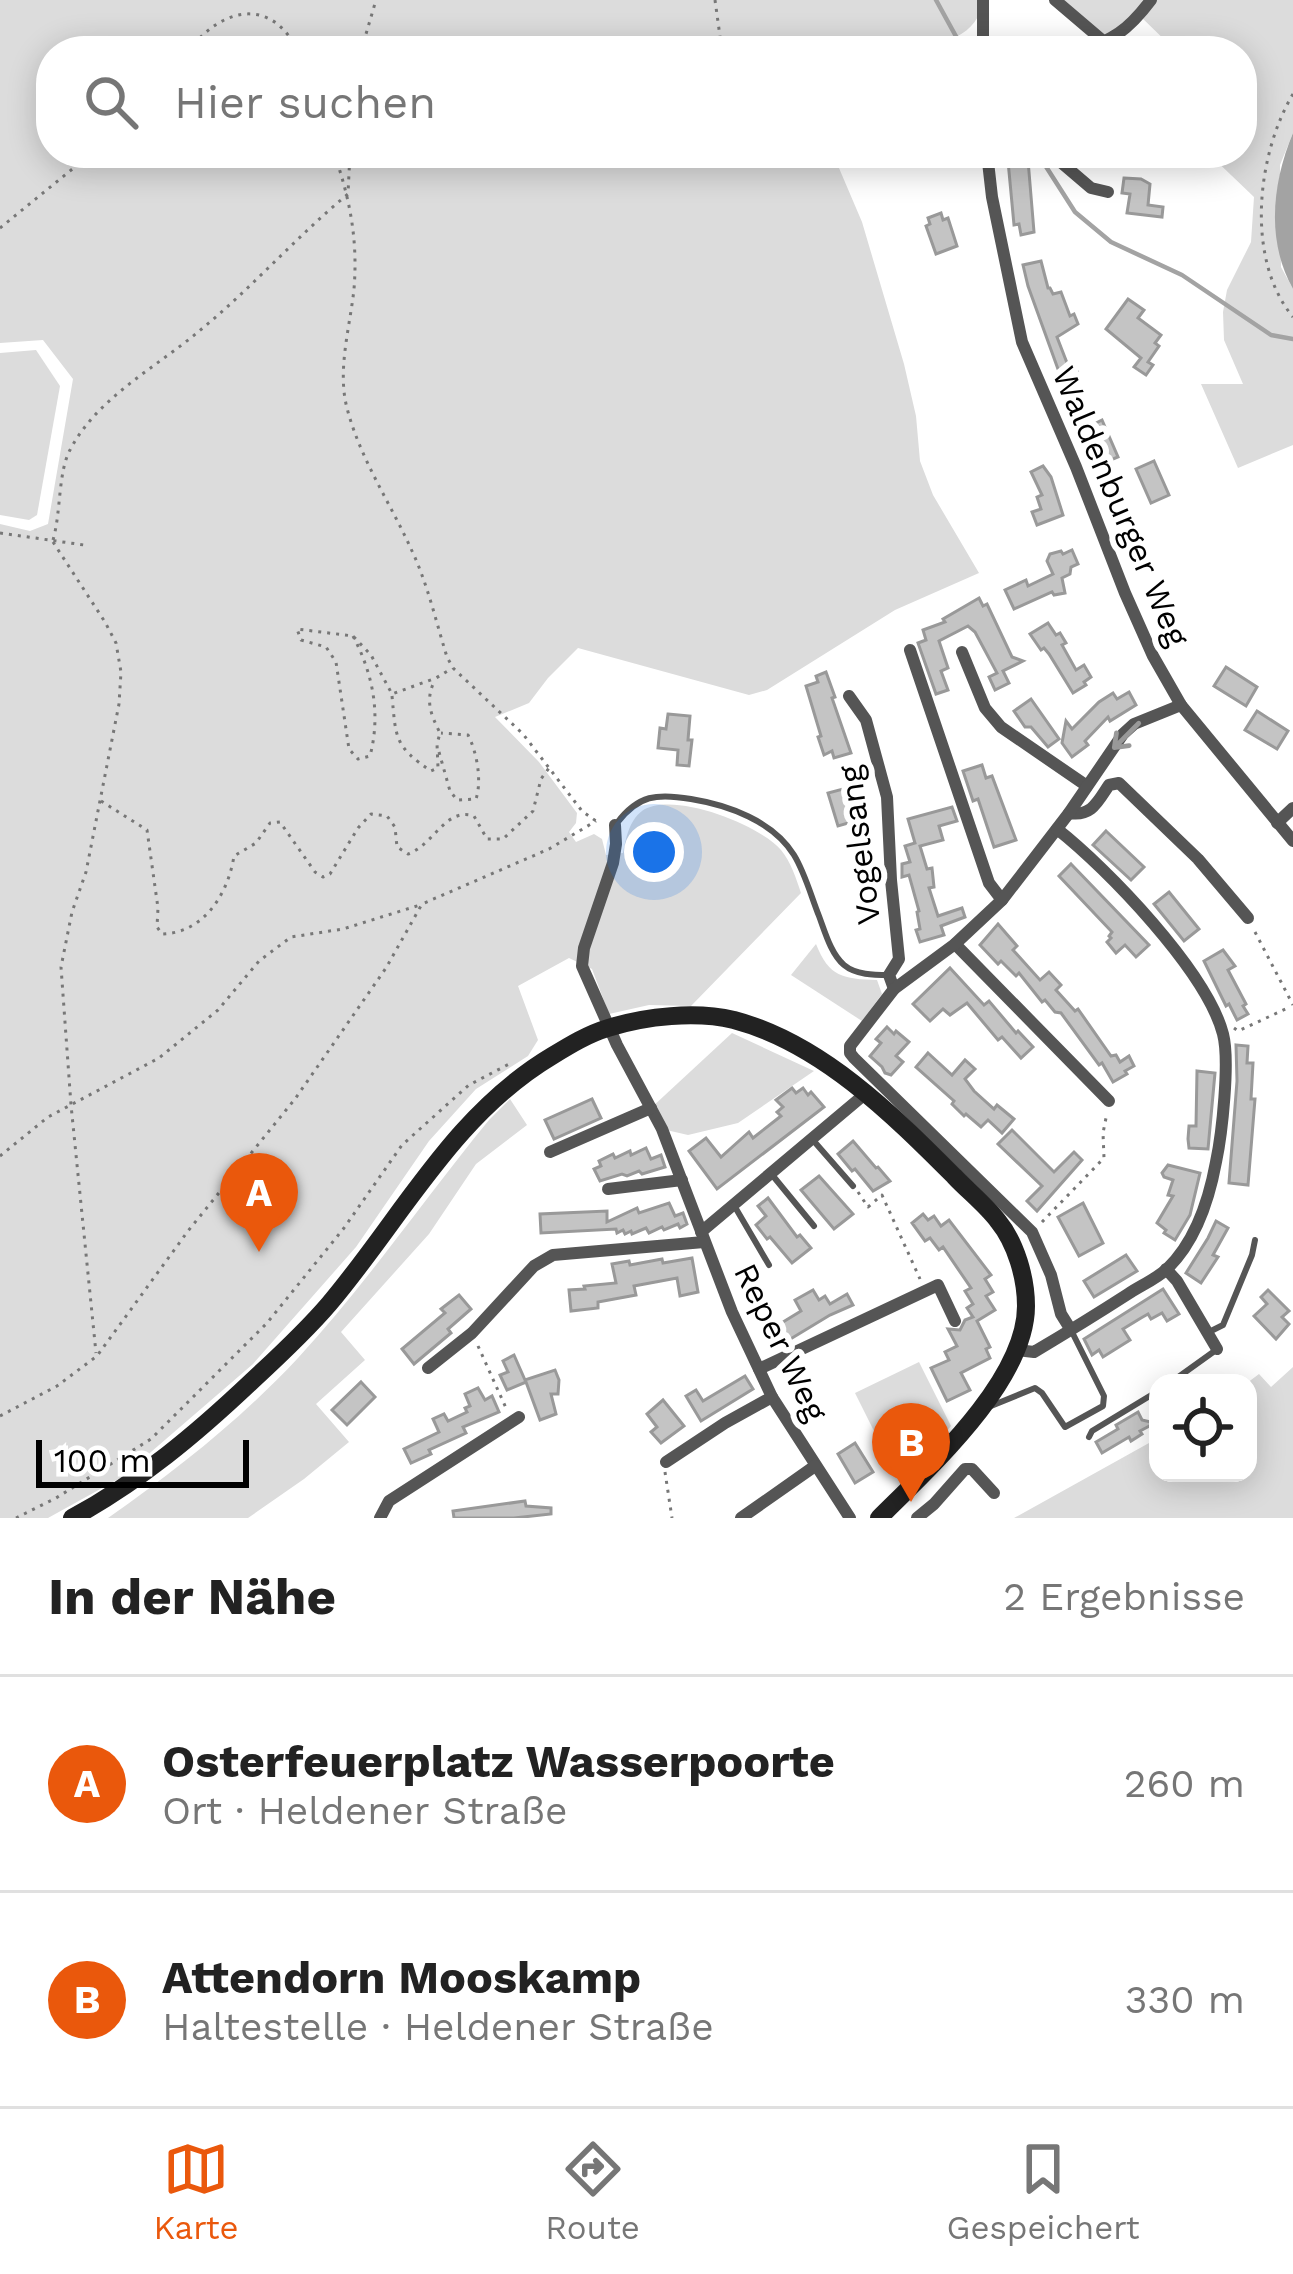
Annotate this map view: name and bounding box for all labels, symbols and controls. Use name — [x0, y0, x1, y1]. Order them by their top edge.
search box — [36, 36, 1257, 168]
icon: search — [78, 69, 144, 135]
text: Hier suchen — [174, 76, 436, 129]
street label: Waldenburger Weg — [1044, 360, 1198, 652]
one-way arrow — [1112, 720, 1141, 750]
street label: Vogelsang — [830, 763, 888, 927]
your location — [624, 822, 684, 882]
pin: A — [220, 1153, 298, 1252]
street label: Reper Weg — [726, 1257, 836, 1428]
map controls — [1149, 1374, 1257, 1482]
button: locate — [1149, 1374, 1257, 1482]
pin: B — [872, 1403, 950, 1502]
scale bar — [36, 1434, 249, 1487]
text: 100 m — [54, 1441, 151, 1480]
text: In der Nähe — [48, 1567, 336, 1626]
text: 2 Ergebnisse — [1003, 1574, 1245, 1619]
text: Osterfeuerplatz Wasserpoorte — [162, 1735, 835, 1788]
text: A — [74, 1761, 100, 1806]
text: 260 m — [1124, 1761, 1245, 1806]
text: Ort · Heldener Straße — [162, 1788, 567, 1833]
text: Attendorn Mooskamp — [162, 1951, 641, 2004]
text: B — [74, 1977, 100, 2022]
text: 330 m — [1125, 1977, 1245, 2022]
text: Haltestelle · Heldener Straße — [162, 2004, 714, 2049]
tab: Karte — [153, 2136, 239, 2247]
tab: Route — [545, 2136, 640, 2247]
tab: Gespeichert — [947, 2136, 1140, 2247]

